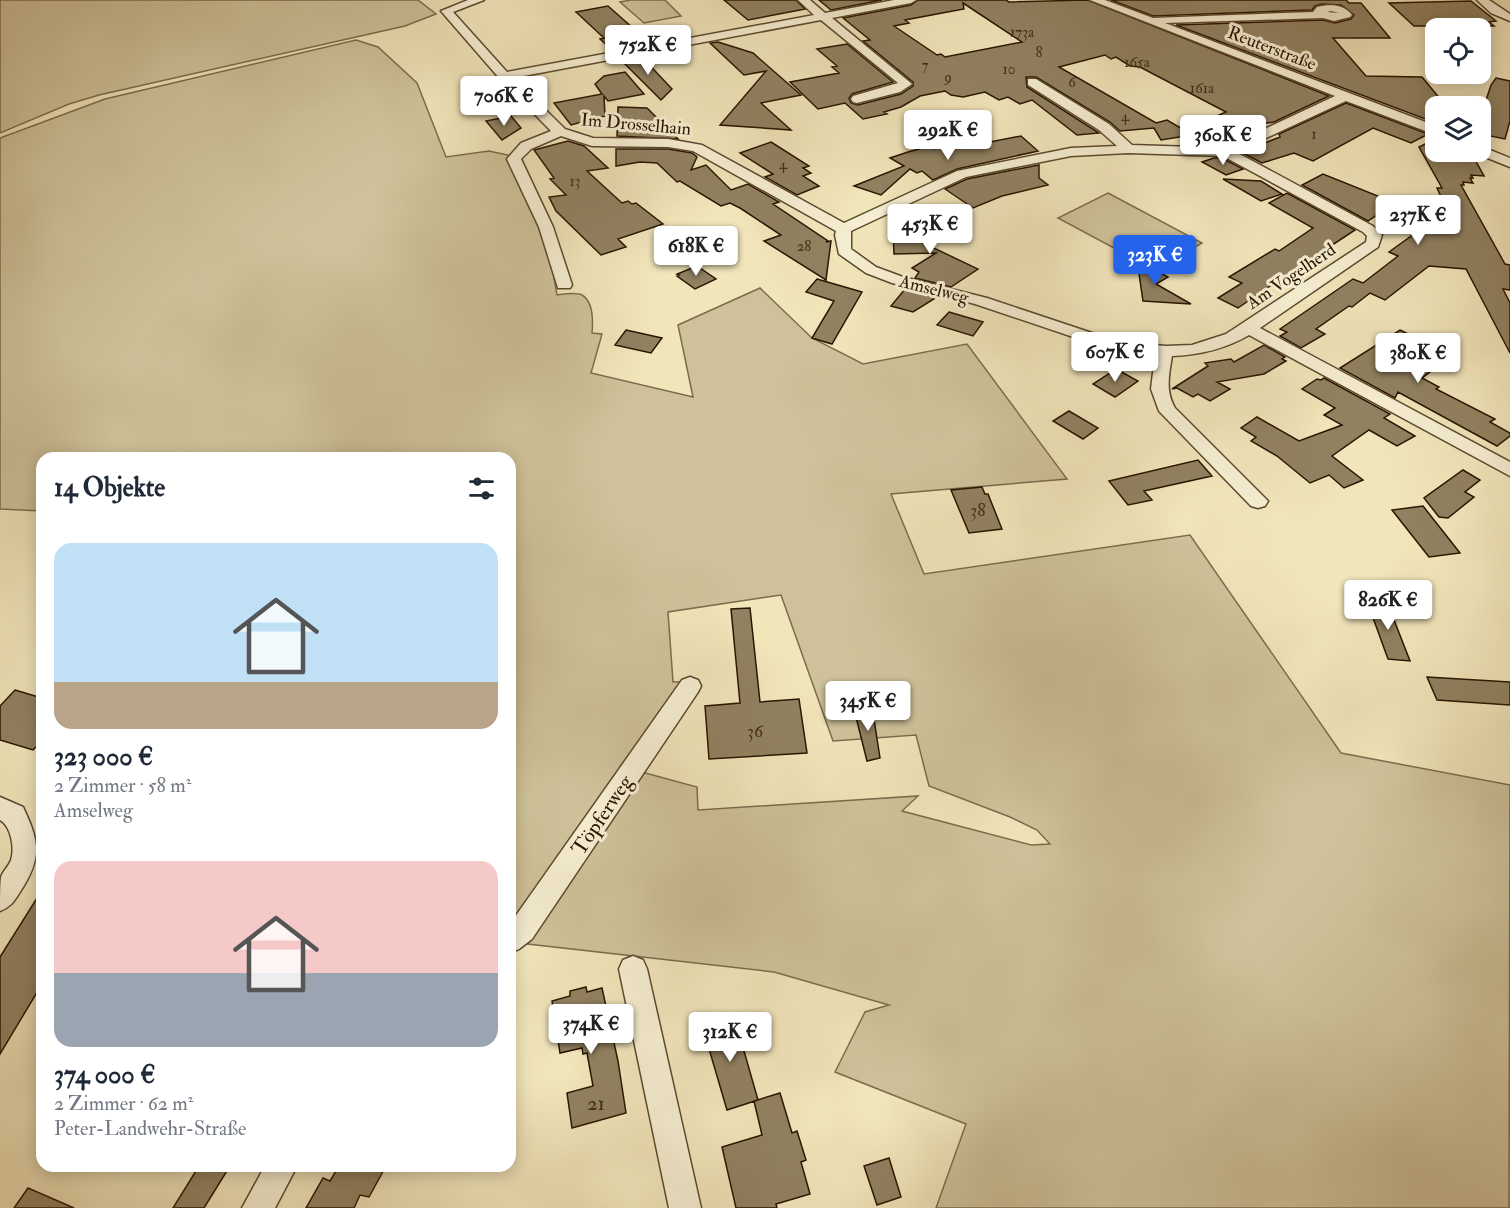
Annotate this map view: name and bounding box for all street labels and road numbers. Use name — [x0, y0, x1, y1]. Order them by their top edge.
street label: Reuterstraße — [1224, 21, 1320, 76]
street label: Im Drosselhain — [580, 108, 692, 141]
street label: Am Vogelherd — [1242, 238, 1340, 315]
street label: Amselweg — [896, 270, 972, 309]
street label: Töpferweg — [566, 769, 639, 861]

